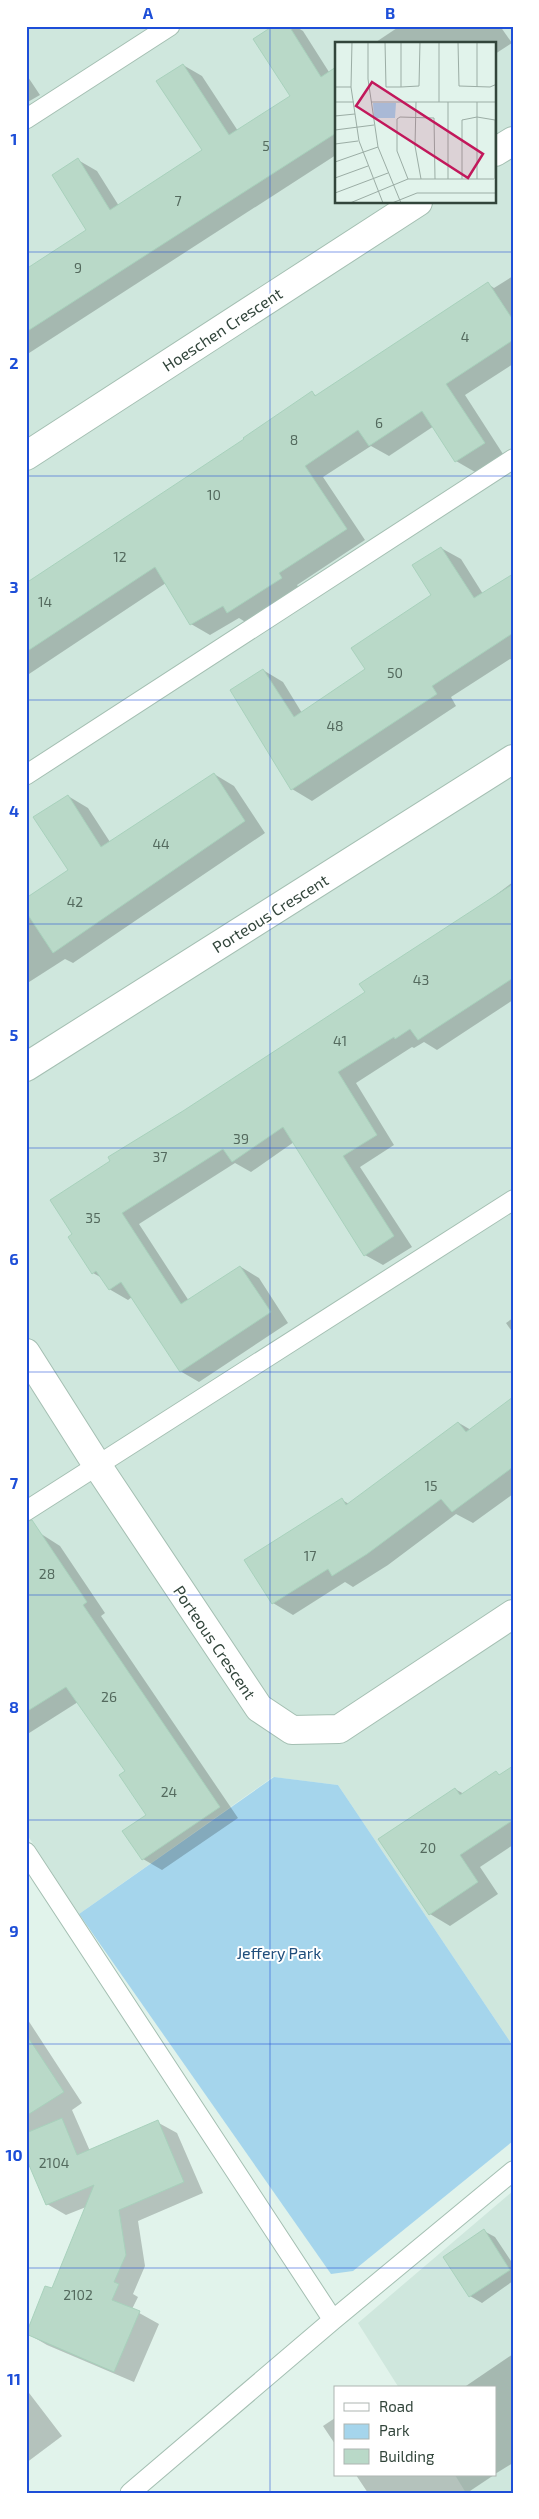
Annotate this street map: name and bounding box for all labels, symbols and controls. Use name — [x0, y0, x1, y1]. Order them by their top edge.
text: A — [143, 3, 154, 22]
text: B — [385, 3, 395, 22]
inset map — [335, 42, 496, 204]
text: 1 — [11, 129, 17, 148]
house number: 5 — [262, 137, 270, 154]
house number: 7 — [174, 192, 182, 209]
house number: 9 — [74, 259, 82, 276]
street label: Hoeschen Crescent — [159, 283, 285, 375]
house number: 4 — [461, 328, 469, 345]
text: 2 — [9, 353, 19, 372]
house number: 6 — [375, 414, 383, 431]
house number: 8 — [290, 431, 298, 448]
house number: 10 — [207, 486, 221, 503]
house number: 12 — [113, 548, 127, 565]
text: 3 — [9, 577, 19, 596]
house number: 14 — [38, 593, 52, 610]
house number: 50 — [387, 664, 403, 681]
house number: 48 — [326, 717, 344, 734]
text: 4 — [9, 801, 19, 820]
house number: 44 — [152, 835, 170, 852]
street label: Porteous Crescent — [208, 870, 332, 956]
house number: 42 — [67, 893, 83, 910]
house number: 43 — [413, 971, 429, 988]
text: 5 — [10, 1025, 19, 1044]
house number: 41 — [333, 1032, 347, 1049]
house number: 39 — [233, 1130, 249, 1147]
house number: 37 — [153, 1148, 167, 1165]
house number: 35 — [85, 1209, 101, 1226]
text: 6 — [9, 1249, 19, 1268]
text: 7 — [10, 1473, 19, 1492]
house number: 15 — [424, 1477, 438, 1494]
house number: 17 — [304, 1547, 316, 1564]
house number: 28 — [39, 1565, 55, 1582]
street label: Porteous Crescent — [170, 1581, 260, 1703]
house number: 26 — [101, 1688, 117, 1705]
text: 8 — [9, 1697, 19, 1716]
house number: 24 — [161, 1783, 177, 1800]
house number: 20 — [420, 1839, 436, 1856]
text: 9 — [9, 1921, 19, 1940]
park label: Jeffery Park — [237, 1943, 321, 1962]
text: 10 — [5, 2145, 23, 2164]
house number: 2104 — [39, 2154, 69, 2171]
house number: 2102 — [63, 2286, 93, 2303]
text: 11 — [7, 2369, 21, 2388]
legend — [334, 2386, 496, 2476]
text: Road — [379, 2397, 414, 2415]
text: Park — [379, 2421, 410, 2439]
text: Building — [379, 2447, 435, 2465]

